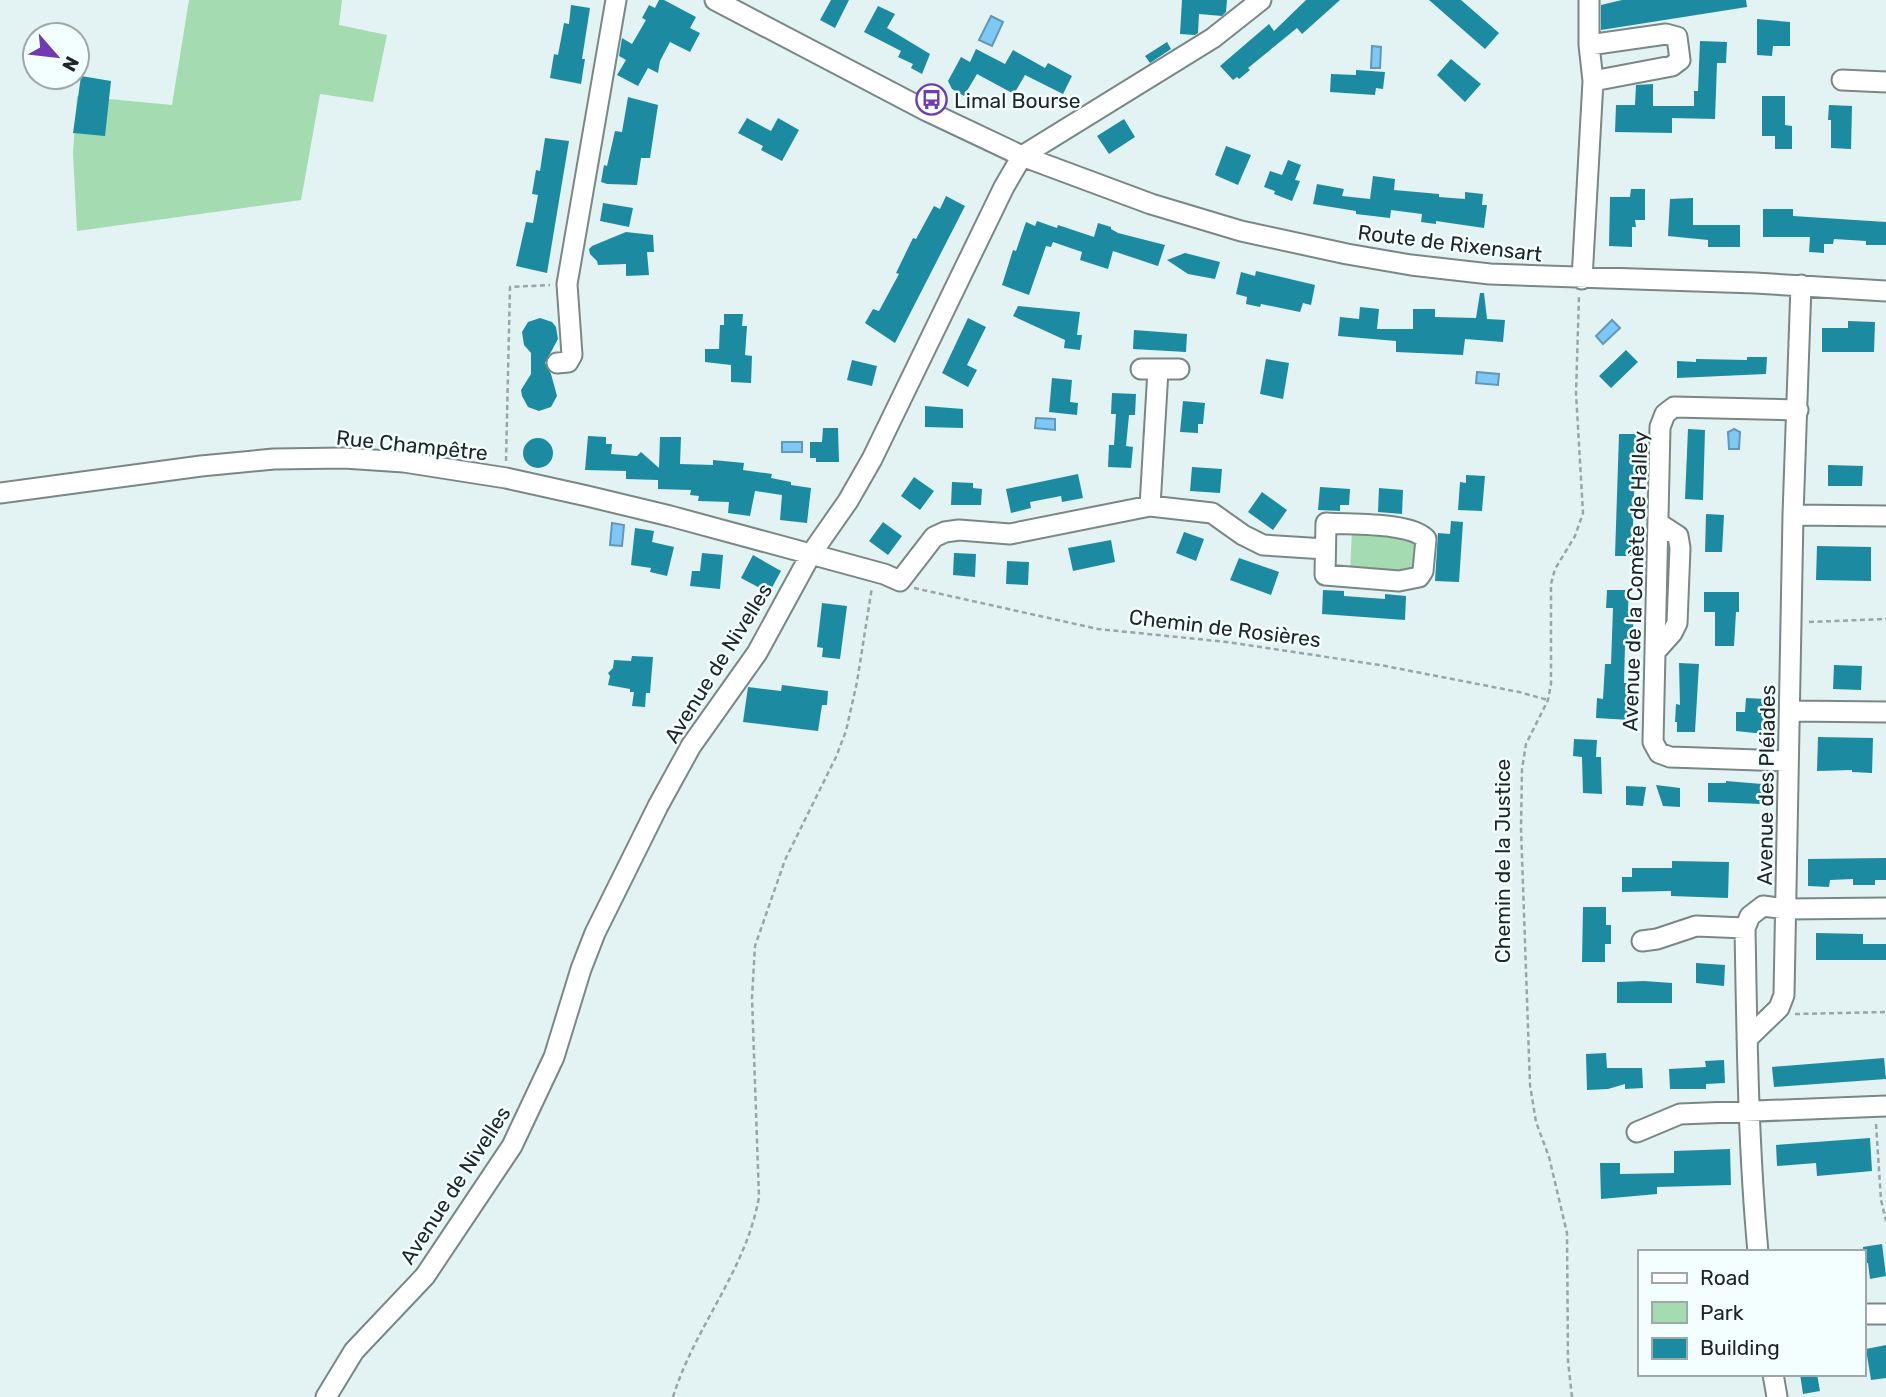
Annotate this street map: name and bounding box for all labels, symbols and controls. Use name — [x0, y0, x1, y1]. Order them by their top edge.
north arrow — [21, 21, 91, 91]
text: N — [57, 52, 84, 75]
bus stop icon: Limal Bourse — [914, 83, 948, 117]
place label: Limal Bourse — [954, 88, 1081, 113]
street label: Route de Rixensart — [1356, 219, 1544, 267]
street label: Rue Champêtre — [335, 425, 489, 465]
street label: Avenue de la Comète de Halley — [1617, 430, 1653, 732]
street label: Avenue de Nivelles — [659, 579, 777, 747]
street label: Chemin de Rosières — [1128, 604, 1322, 652]
street label: Avenue des Pléiades — [1752, 684, 1780, 886]
street label: Chemin de la Justice — [1490, 759, 1515, 963]
street label: Avenue de Nivelles — [395, 1101, 515, 1269]
legend — [1638, 1250, 1865, 1376]
text: Road — [1700, 1265, 1750, 1290]
text: Park — [1700, 1300, 1744, 1325]
text: Building — [1700, 1335, 1780, 1360]

